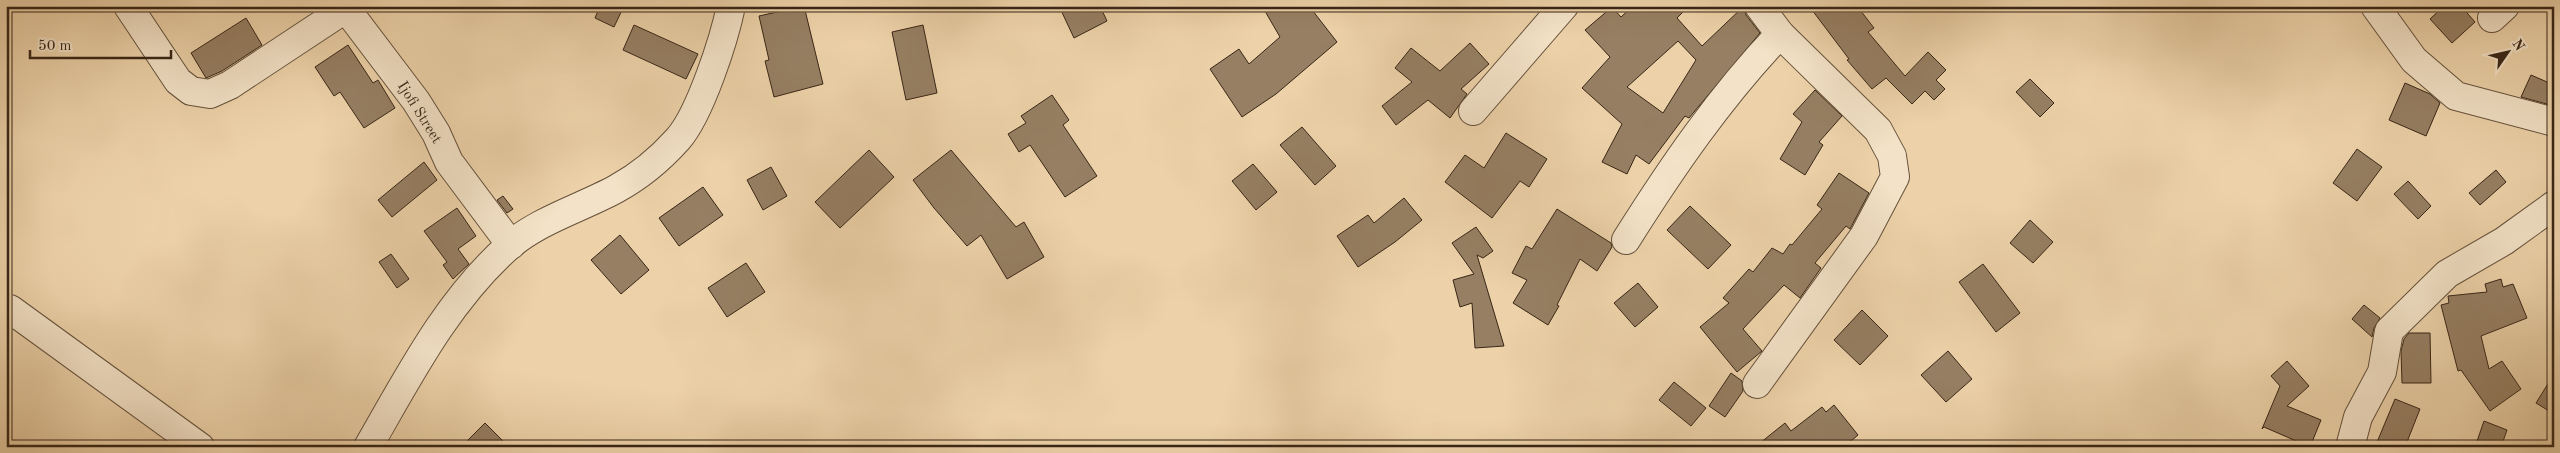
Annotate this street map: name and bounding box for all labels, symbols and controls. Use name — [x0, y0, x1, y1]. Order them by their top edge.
scale bar — [30, 28, 171, 60]
north arrow — [2482, 28, 2532, 78]
text: N — [2509, 37, 2527, 54]
text: 50 m — [38, 39, 72, 54]
street label: Ijofi Street — [394, 79, 444, 146]

